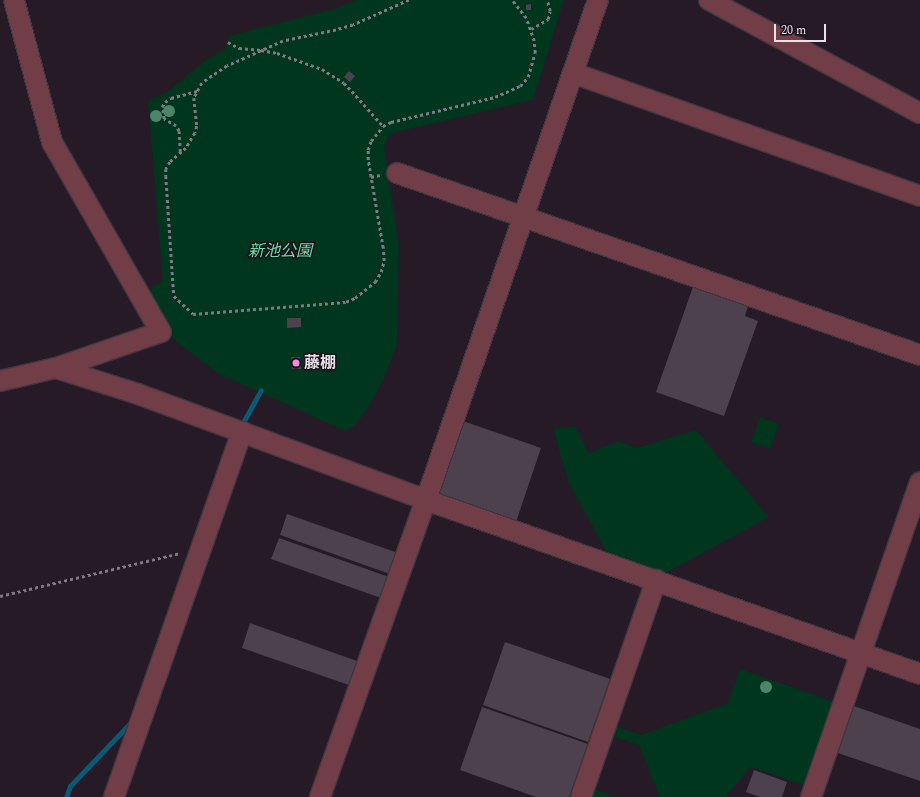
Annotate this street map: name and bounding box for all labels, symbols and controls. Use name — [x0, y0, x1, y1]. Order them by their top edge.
scale bar — [776, 16, 828, 42]
text: 20 m — [781, 21, 806, 40]
park label: 新池公園 — [248, 241, 312, 261]
place label: 藤棚 — [304, 353, 336, 373]
marker: 藤棚 — [291, 358, 301, 368]

